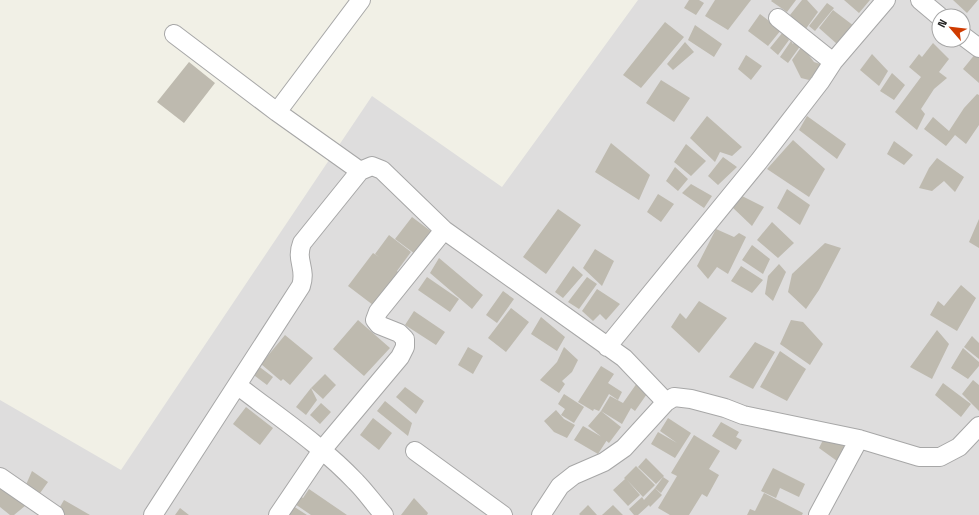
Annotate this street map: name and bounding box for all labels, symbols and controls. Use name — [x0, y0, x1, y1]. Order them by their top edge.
north arrow — [931, 8, 971, 48]
text: N — [934, 17, 950, 30]

